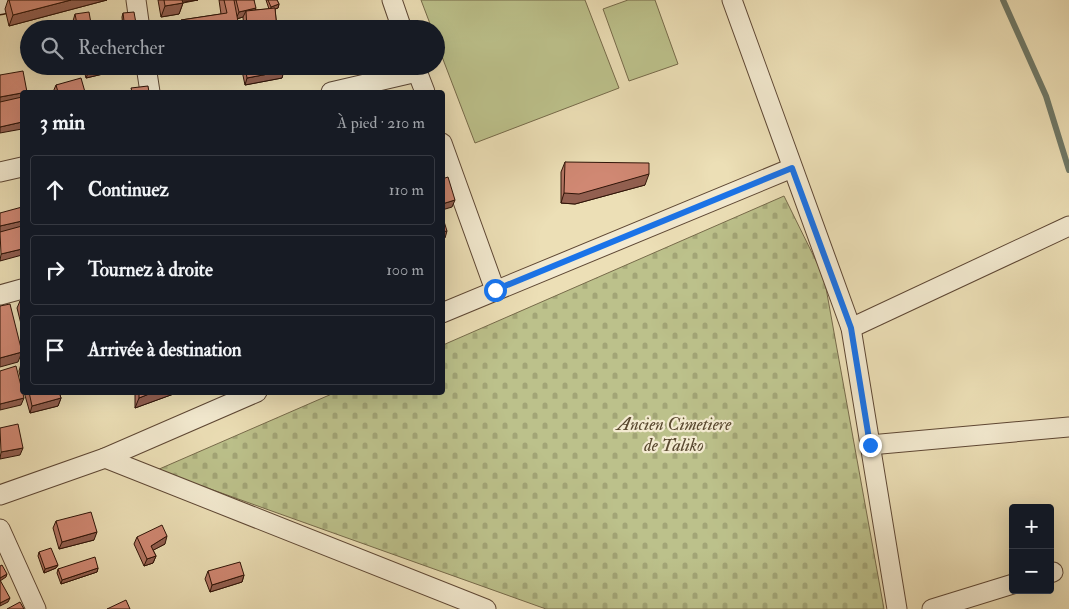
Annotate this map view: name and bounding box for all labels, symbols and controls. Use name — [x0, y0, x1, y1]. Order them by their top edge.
search box — [20, 20, 445, 75]
icon: search — [38, 34, 66, 62]
text: Rechercher — [78, 36, 165, 60]
text: 3 min — [40, 109, 85, 136]
text: À pied · 210 m — [337, 113, 425, 133]
icon: ahead — [41, 176, 69, 204]
text: Continuez — [88, 178, 169, 202]
text: 110 m — [389, 180, 424, 200]
icon: right — [41, 256, 69, 284]
text: Tournez à droite — [88, 258, 213, 282]
text: 100 m — [386, 260, 424, 280]
route start — [484, 279, 507, 302]
icon: arrive — [41, 336, 69, 364]
text: Arrivée à destination — [88, 338, 242, 362]
park label: Ancien Cimetiere de Taliko — [615, 413, 732, 457]
route end — [859, 434, 882, 457]
map controls — [1009, 504, 1054, 594]
button: + — [1009, 504, 1054, 549]
button: − — [1009, 549, 1054, 594]

